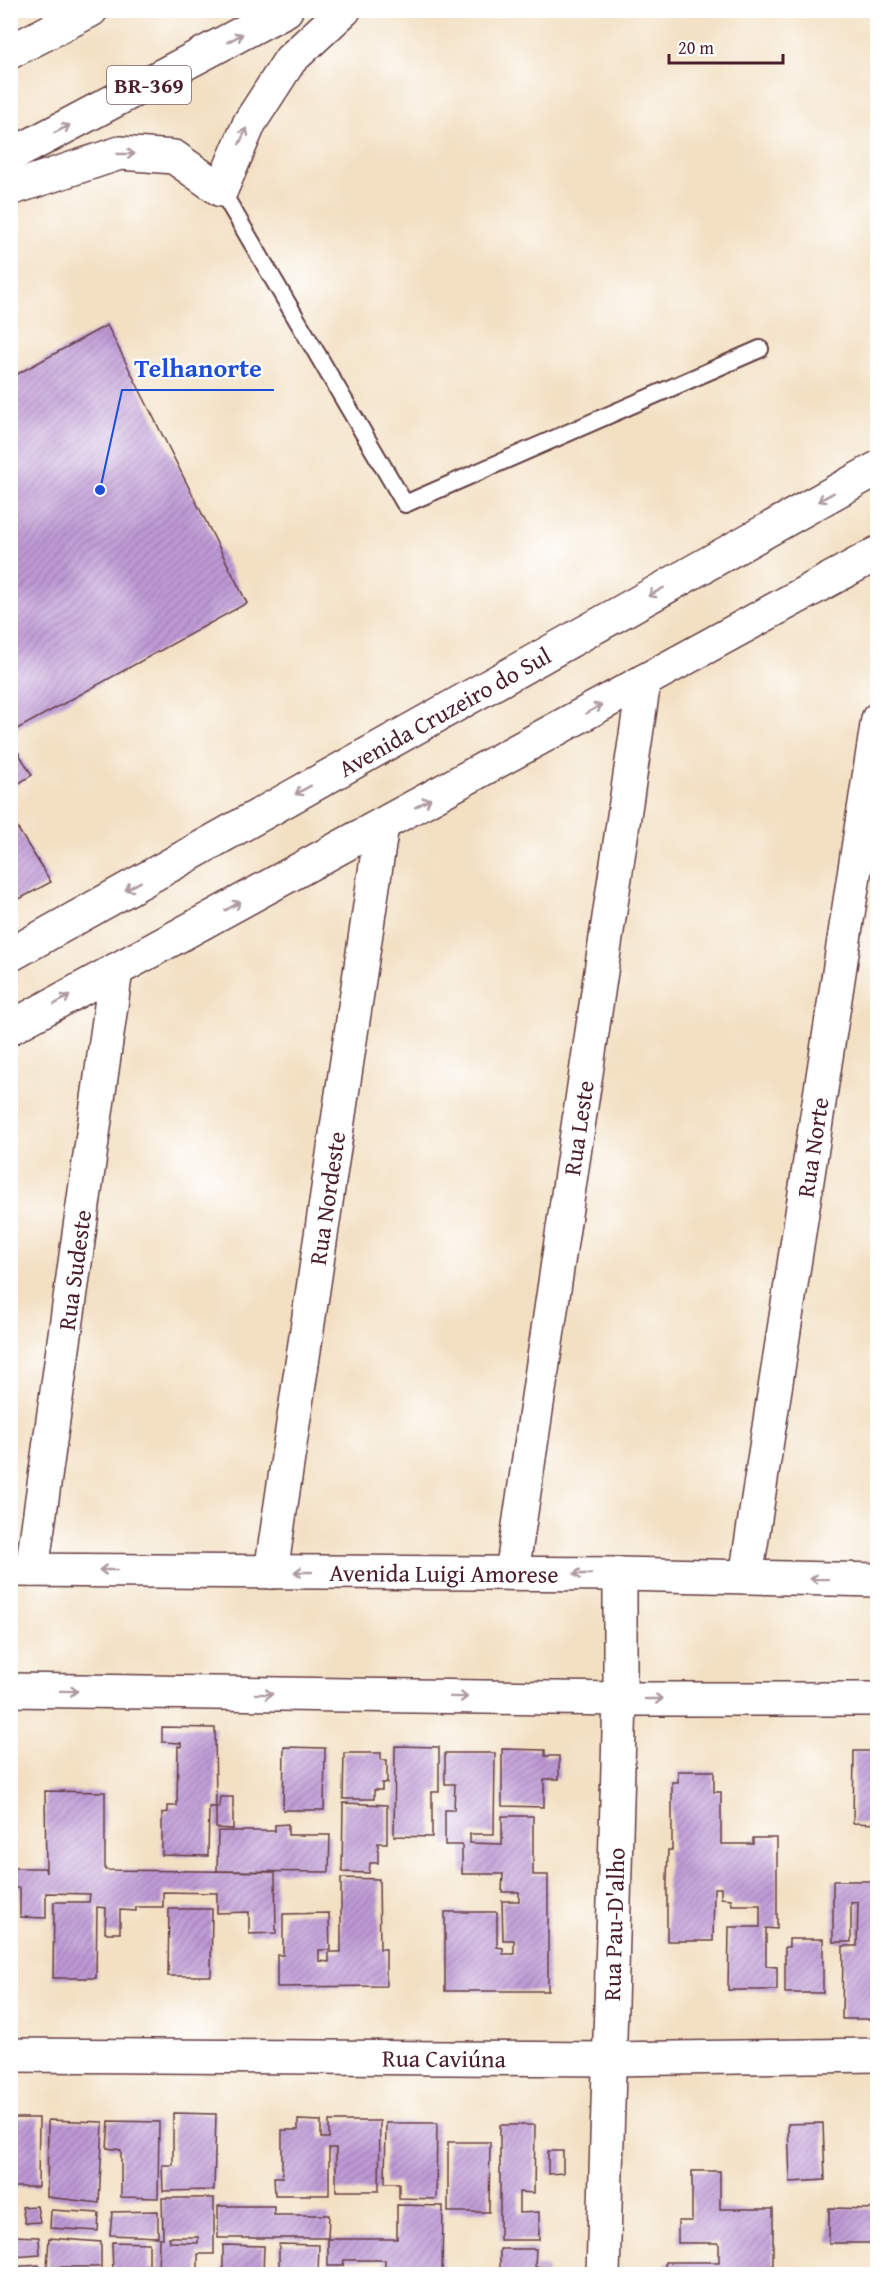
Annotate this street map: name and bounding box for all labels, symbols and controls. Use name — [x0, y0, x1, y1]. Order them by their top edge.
scale bar — [669, 27, 783, 65]
one-way arrow — [226, 32, 243, 44]
text: 20 m — [678, 34, 714, 61]
road number: BR-369 — [107, 66, 191, 104]
one-way arrow — [53, 123, 71, 135]
one-way arrow — [238, 127, 250, 145]
one-way arrow — [116, 148, 136, 160]
callout: Telhanorte — [122, 346, 274, 390]
text: Telhanorte — [134, 348, 262, 387]
one-way arrow — [818, 491, 835, 503]
one-way arrow — [648, 587, 666, 598]
street label: Avenida Cruzeiro do Sul — [332, 637, 557, 785]
one-way arrow — [584, 703, 602, 714]
one-way arrow — [295, 785, 312, 797]
one-way arrow — [413, 797, 431, 808]
one-way arrow — [125, 881, 143, 892]
one-way arrow — [224, 900, 241, 912]
one-way arrow — [53, 994, 70, 1006]
street label: Rua Leste — [554, 1078, 602, 1178]
street label: Rua Norte — [787, 1094, 837, 1200]
street label: Rua Nordeste — [299, 1129, 354, 1267]
street label: Rua Sudeste — [48, 1207, 100, 1333]
street label: Avenida Luigi Amorese — [329, 1555, 559, 1591]
one-way arrow — [99, 1564, 119, 1576]
one-way arrow — [294, 1566, 314, 1578]
one-way arrow — [573, 1568, 593, 1580]
one-way arrow — [810, 1573, 830, 1584]
one-way arrow — [58, 1685, 78, 1697]
one-way arrow — [253, 1688, 273, 1700]
one-way arrow — [448, 1691, 468, 1703]
one-way arrow — [643, 1693, 663, 1705]
street label: Rua Pau-D'alho — [594, 1847, 633, 2001]
street label: Rua Caviúna — [382, 2040, 507, 2076]

